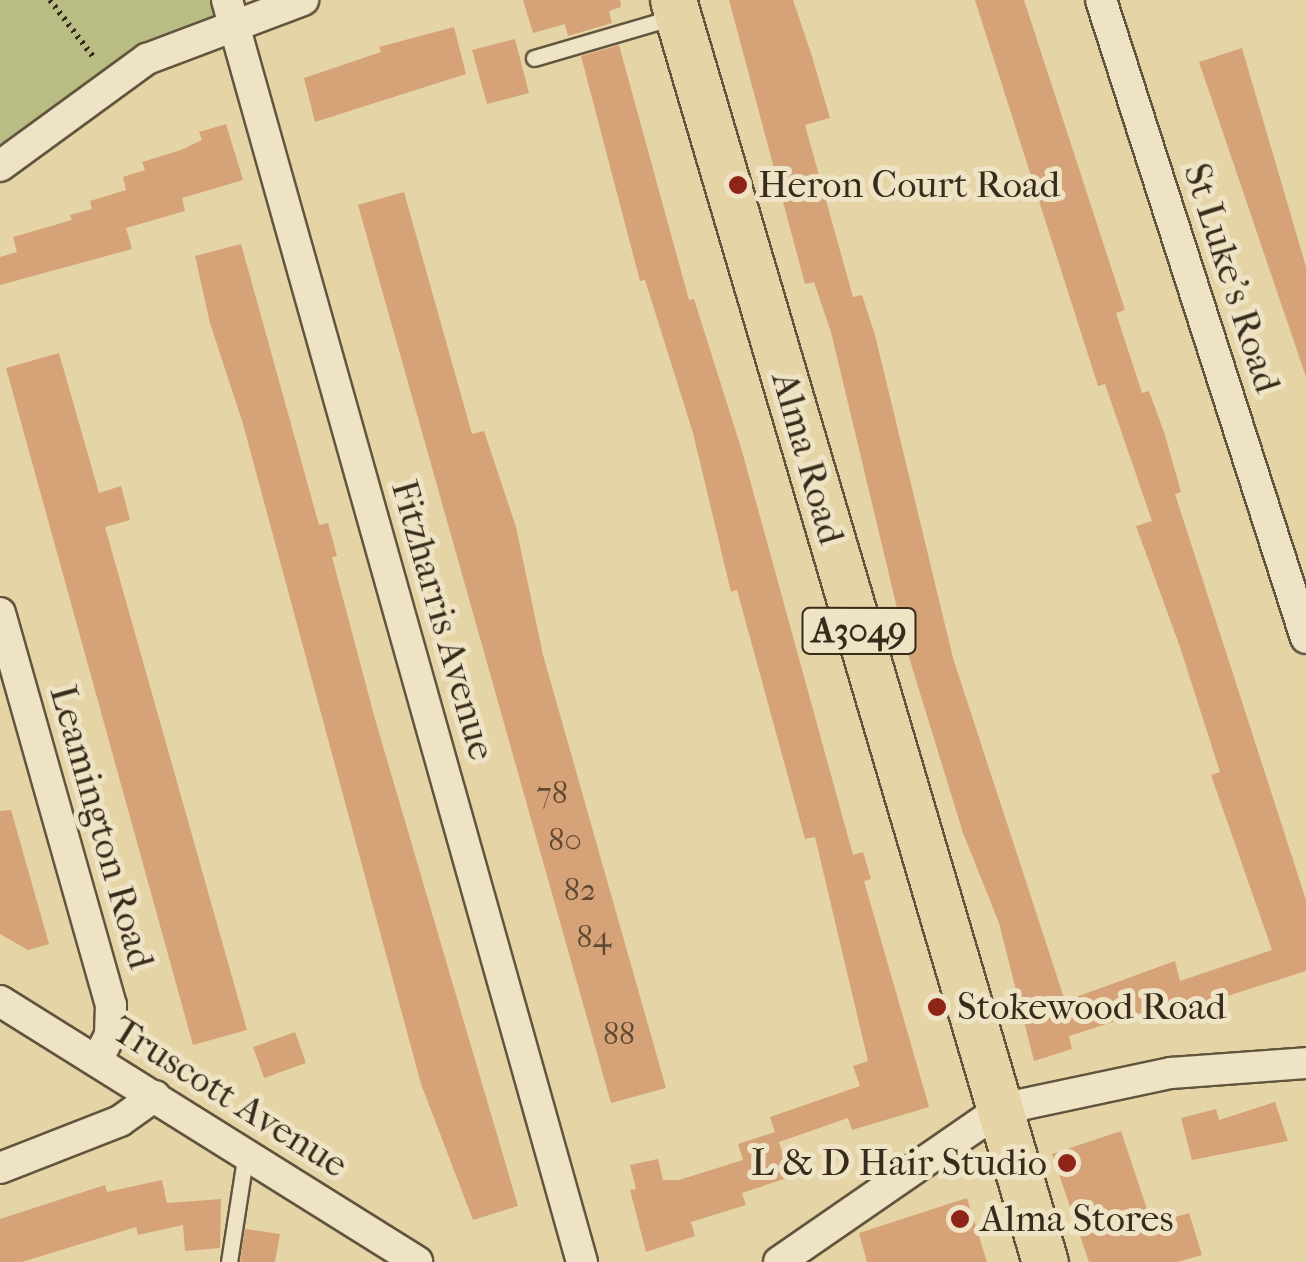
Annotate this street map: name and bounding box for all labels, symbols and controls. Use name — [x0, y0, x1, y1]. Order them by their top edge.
street label: St Luke's Road — [1174, 158, 1290, 398]
place label: Heron Court Road — [758, 162, 1060, 208]
marker: Heron Court Road — [727, 174, 749, 196]
street label: Alma Road — [762, 367, 854, 549]
street label: Fitzharris Avenue — [381, 475, 505, 765]
road number: A3049 — [799, 601, 919, 661]
street label: Leamington Road — [40, 680, 164, 974]
house number: 78 — [536, 774, 568, 812]
house number: 80 — [548, 821, 582, 859]
house number: 82 — [564, 871, 596, 909]
house number: 84 — [577, 918, 611, 956]
place label: Stokewood Road — [957, 984, 1226, 1030]
marker: Stokewood Road — [926, 996, 948, 1018]
street label: Truscott Avenue — [104, 1006, 356, 1188]
house number: 88 — [603, 1015, 635, 1053]
place label: L & D Hair Studio — [751, 1140, 1047, 1186]
marker: L & D Hair Studio — [1056, 1152, 1078, 1174]
place label: Alma Stores — [980, 1196, 1173, 1242]
marker: Alma Stores — [949, 1208, 971, 1230]

